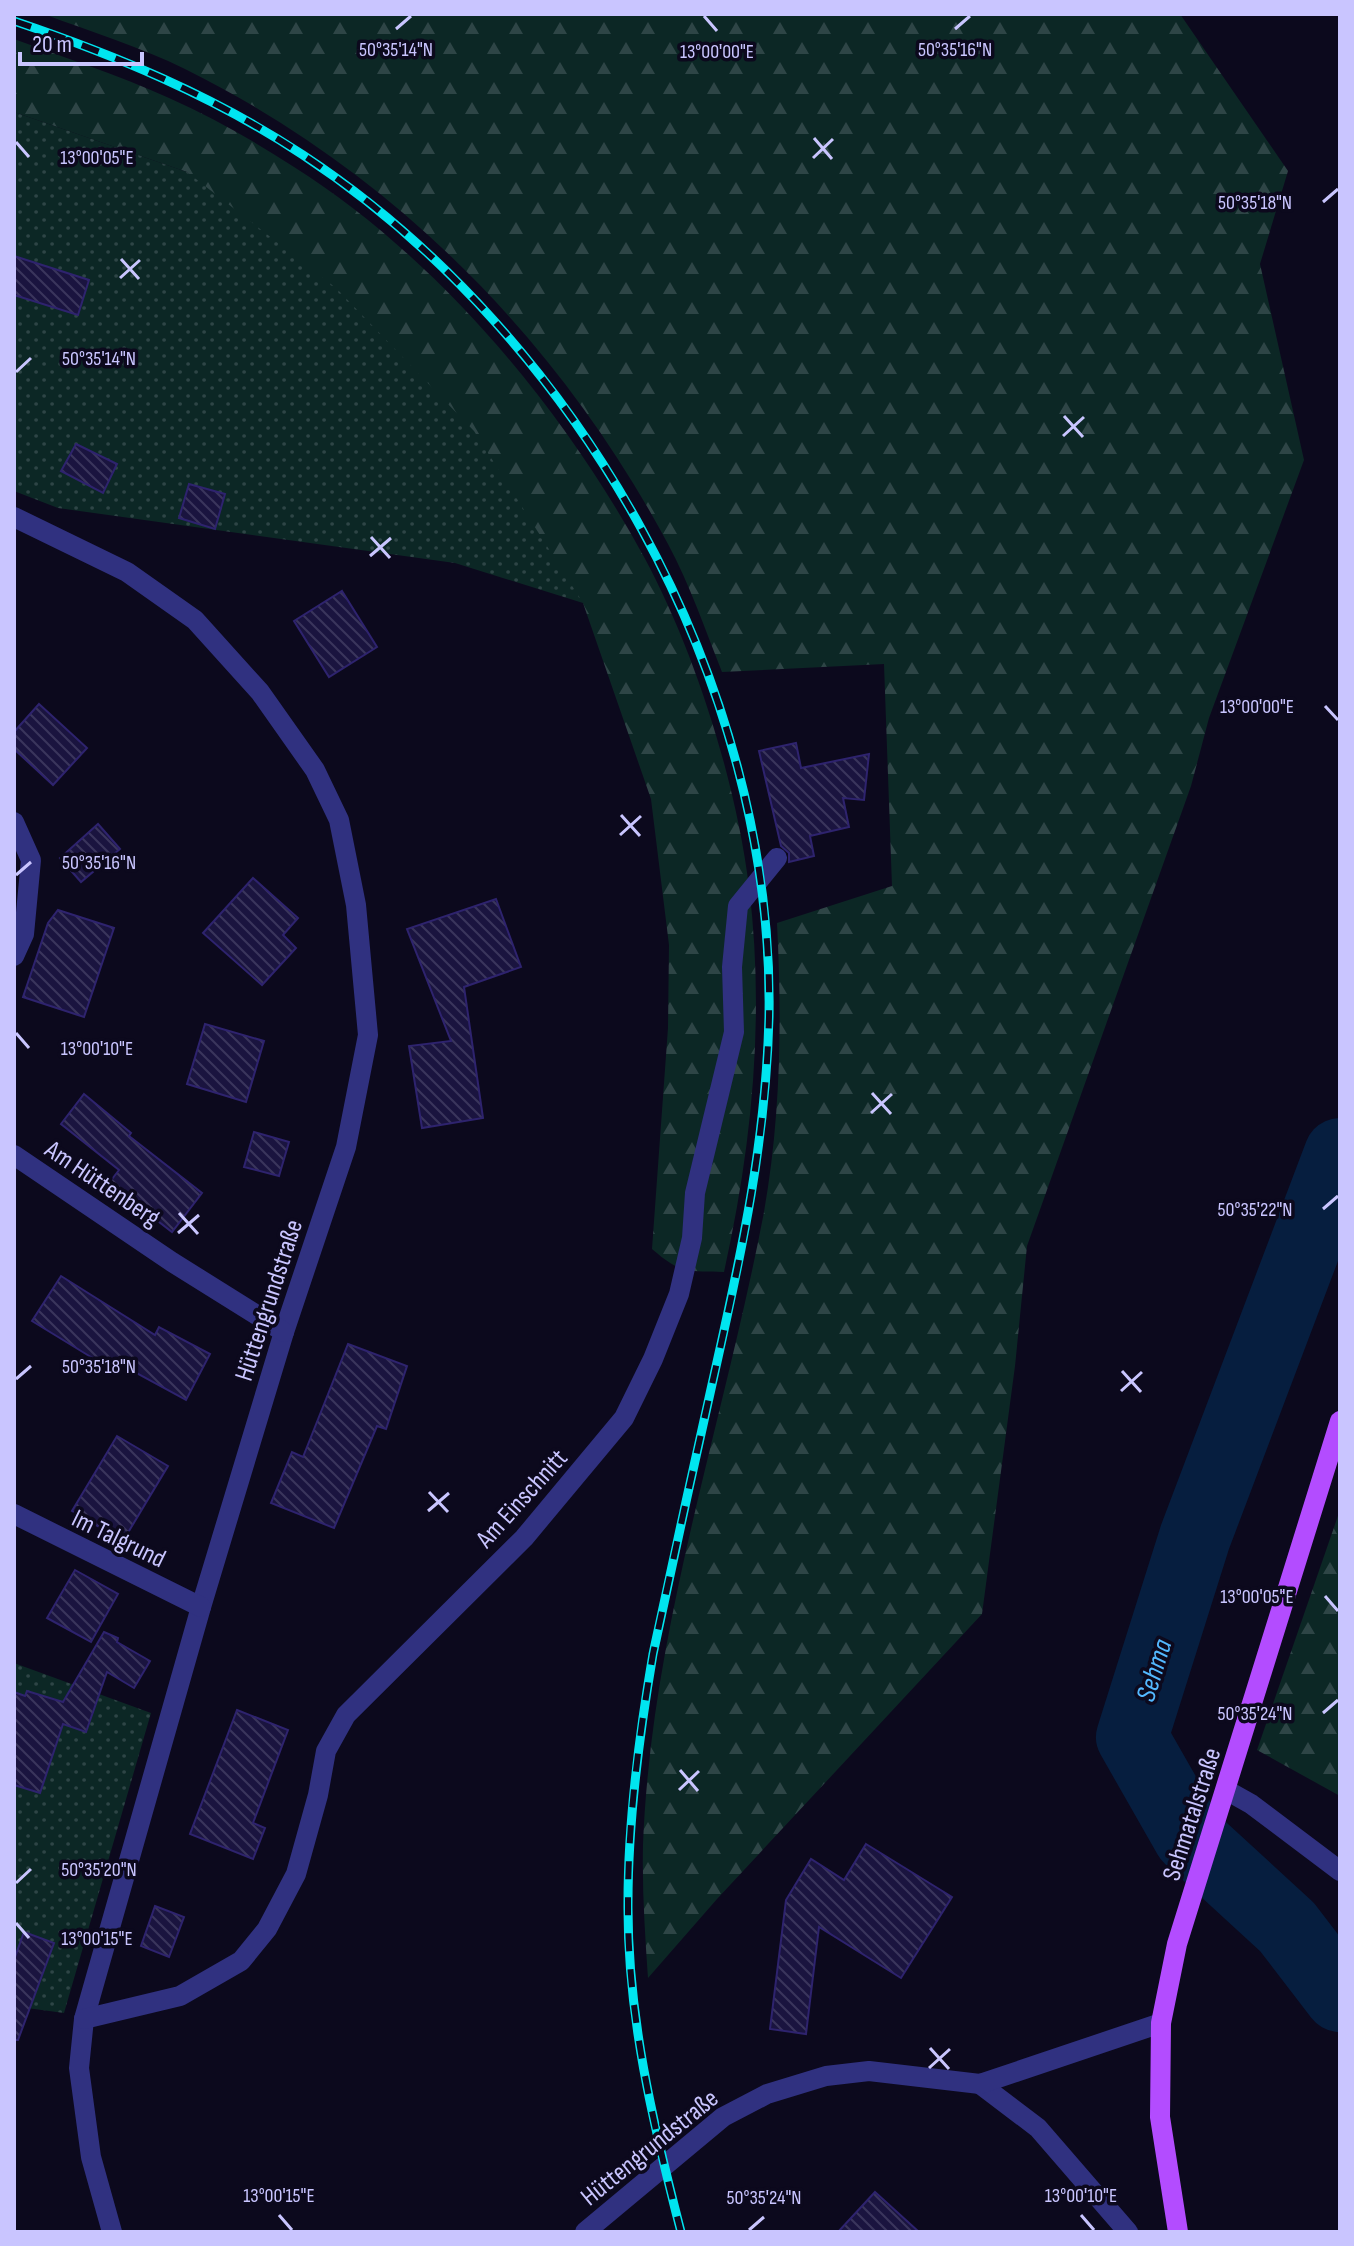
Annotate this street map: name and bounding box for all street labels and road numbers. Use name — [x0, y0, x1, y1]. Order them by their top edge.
street label: Am Hüttenberg — [38, 1134, 166, 1234]
street label: Hüttengrundstraße — [229, 1216, 310, 1385]
street label: Am Einschnitt — [469, 1443, 574, 1555]
street label: Im Talgrund — [66, 1503, 170, 1575]
street label: Sehmatalstraße — [1156, 1744, 1228, 1885]
street label: Hüttengrundstraße — [575, 2083, 725, 2213]

